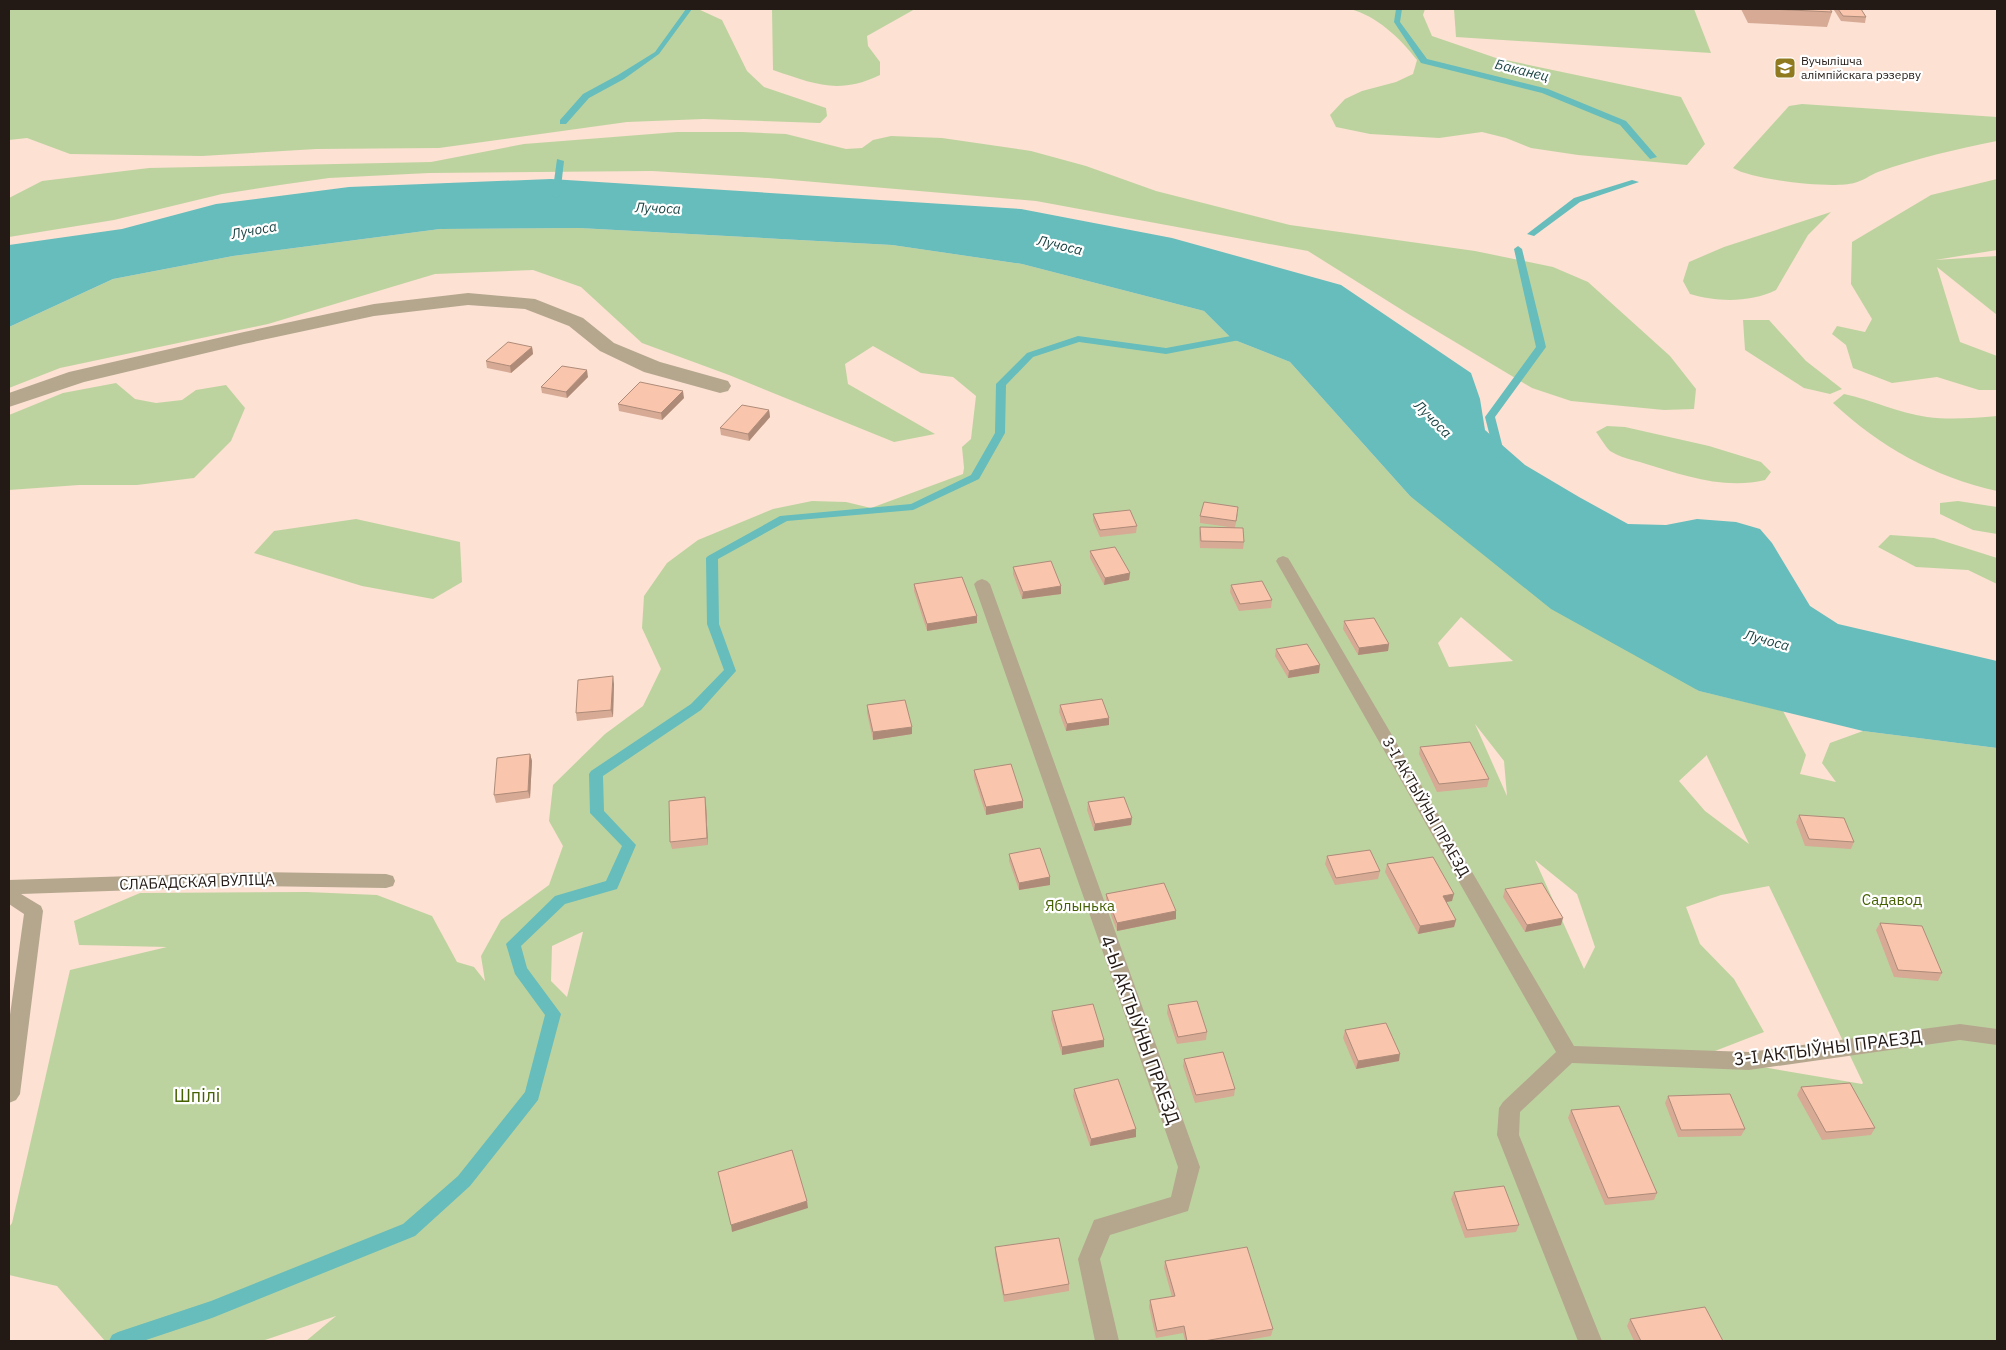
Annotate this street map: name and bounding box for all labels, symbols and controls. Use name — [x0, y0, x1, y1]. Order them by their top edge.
place label: Вучылішча алімпійскага рэзерву — [1801, 53, 1921, 82]
water label: Баканец — [1493, 55, 1551, 85]
school or university icon: Вучылішча алімпійскага рэзерву — [1773, 56, 1797, 80]
water label: Лучоса — [634, 198, 681, 218]
water label: Лучоса — [229, 217, 278, 243]
water label: Лучоса — [1035, 231, 1084, 259]
water label: Лучоса — [1410, 396, 1456, 442]
water label: Лучоса — [1742, 625, 1792, 655]
street label: 3-І АКТЫЎНЫ ПРАЕЗД — [1379, 733, 1474, 880]
street label: СЛАБАДСКАЯ ВУЛІЦА — [119, 869, 275, 894]
park label: Садавод — [1862, 890, 1922, 909]
park label: Яблынька — [1045, 896, 1115, 915]
street label: 4-Ы АКТЫЎНЫ ПРАЕЗД — [1096, 932, 1185, 1127]
street label: 3-І АКТЫЎНЫ ПРАЕЗД — [1732, 1025, 1924, 1070]
park label: Шпілі — [174, 1084, 220, 1107]

